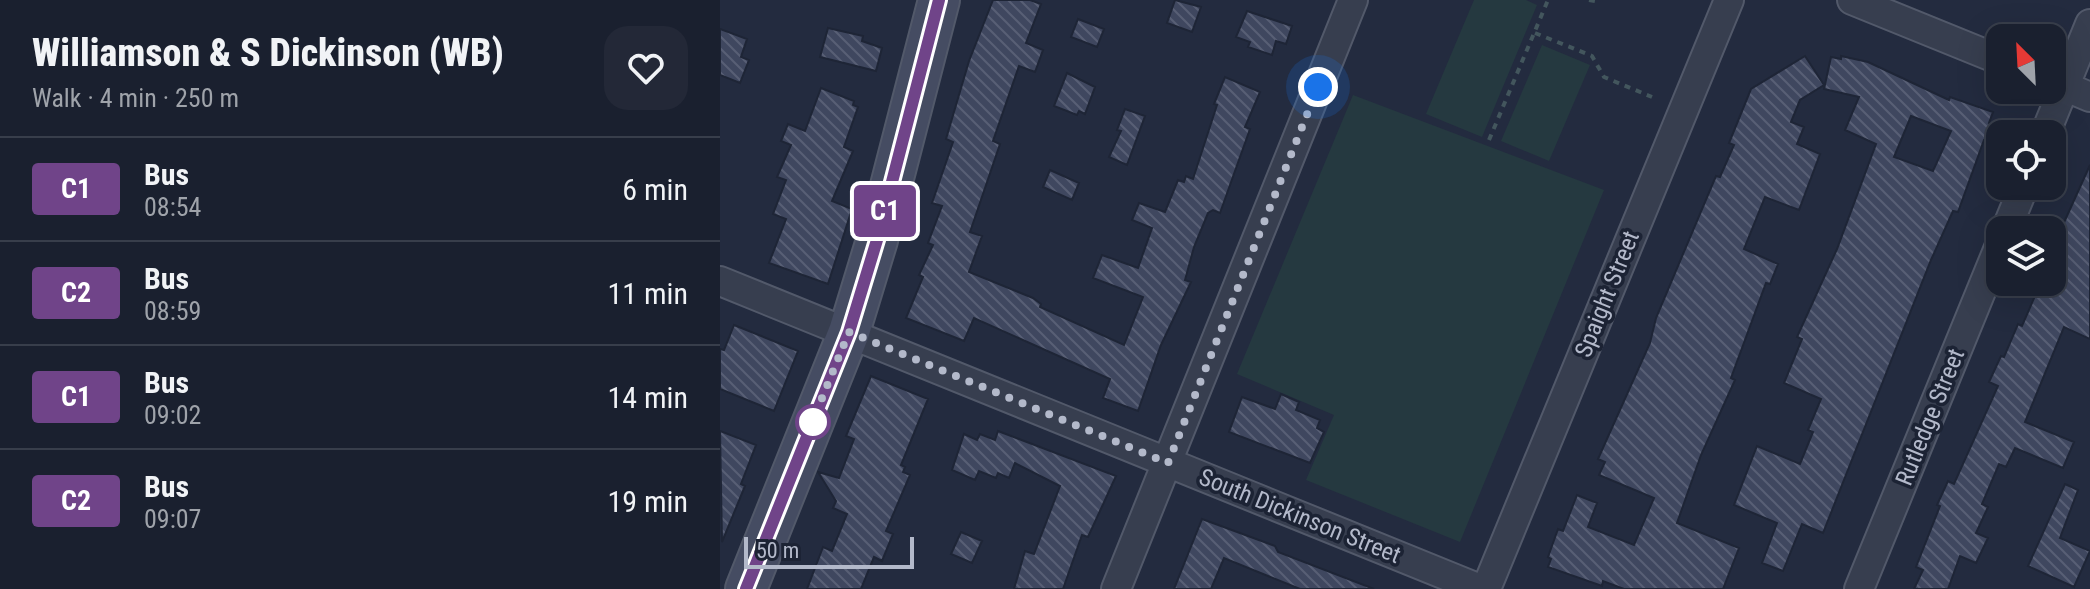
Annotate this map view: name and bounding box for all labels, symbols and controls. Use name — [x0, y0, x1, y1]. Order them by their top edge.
north arrow — [1986, 24, 2066, 104]
map controls — [1986, 24, 2066, 296]
button: heart — [604, 26, 688, 110]
text: Williamson & S Dickinson (WB) — [32, 31, 504, 75]
your location — [1298, 67, 1338, 107]
text: Walk · 4 min · 250 m — [32, 83, 239, 113]
button: locate — [1986, 120, 2066, 200]
text: Bus — [144, 157, 189, 192]
text: C1 — [61, 172, 91, 205]
text: 6 min — [622, 172, 688, 207]
line badge: C1 — [849, 185, 921, 237]
text: 08:54 — [144, 192, 201, 222]
text: C1 — [870, 194, 900, 227]
button: layers — [1986, 216, 2066, 296]
street label: Spaight Street — [1569, 227, 1645, 361]
text: Bus — [144, 261, 189, 296]
text: C2 — [61, 276, 91, 309]
text: 11 min — [607, 276, 688, 311]
text: 08:59 — [144, 296, 201, 326]
street label: Rutledge Street — [1890, 345, 1970, 489]
text: Bus — [144, 365, 189, 400]
text: C1 — [61, 380, 91, 413]
text: 14 min — [607, 380, 688, 415]
text: 09:02 — [144, 400, 201, 430]
unlabelled marker — [796, 405, 830, 439]
street label: South Dickinson Street — [1195, 463, 1405, 569]
text: Bus — [144, 469, 189, 504]
text: C2 — [61, 484, 91, 517]
text: 19 min — [607, 484, 688, 519]
text: 09:07 — [144, 504, 201, 534]
scale bar — [744, 533, 914, 569]
text: 50 m — [756, 538, 799, 563]

